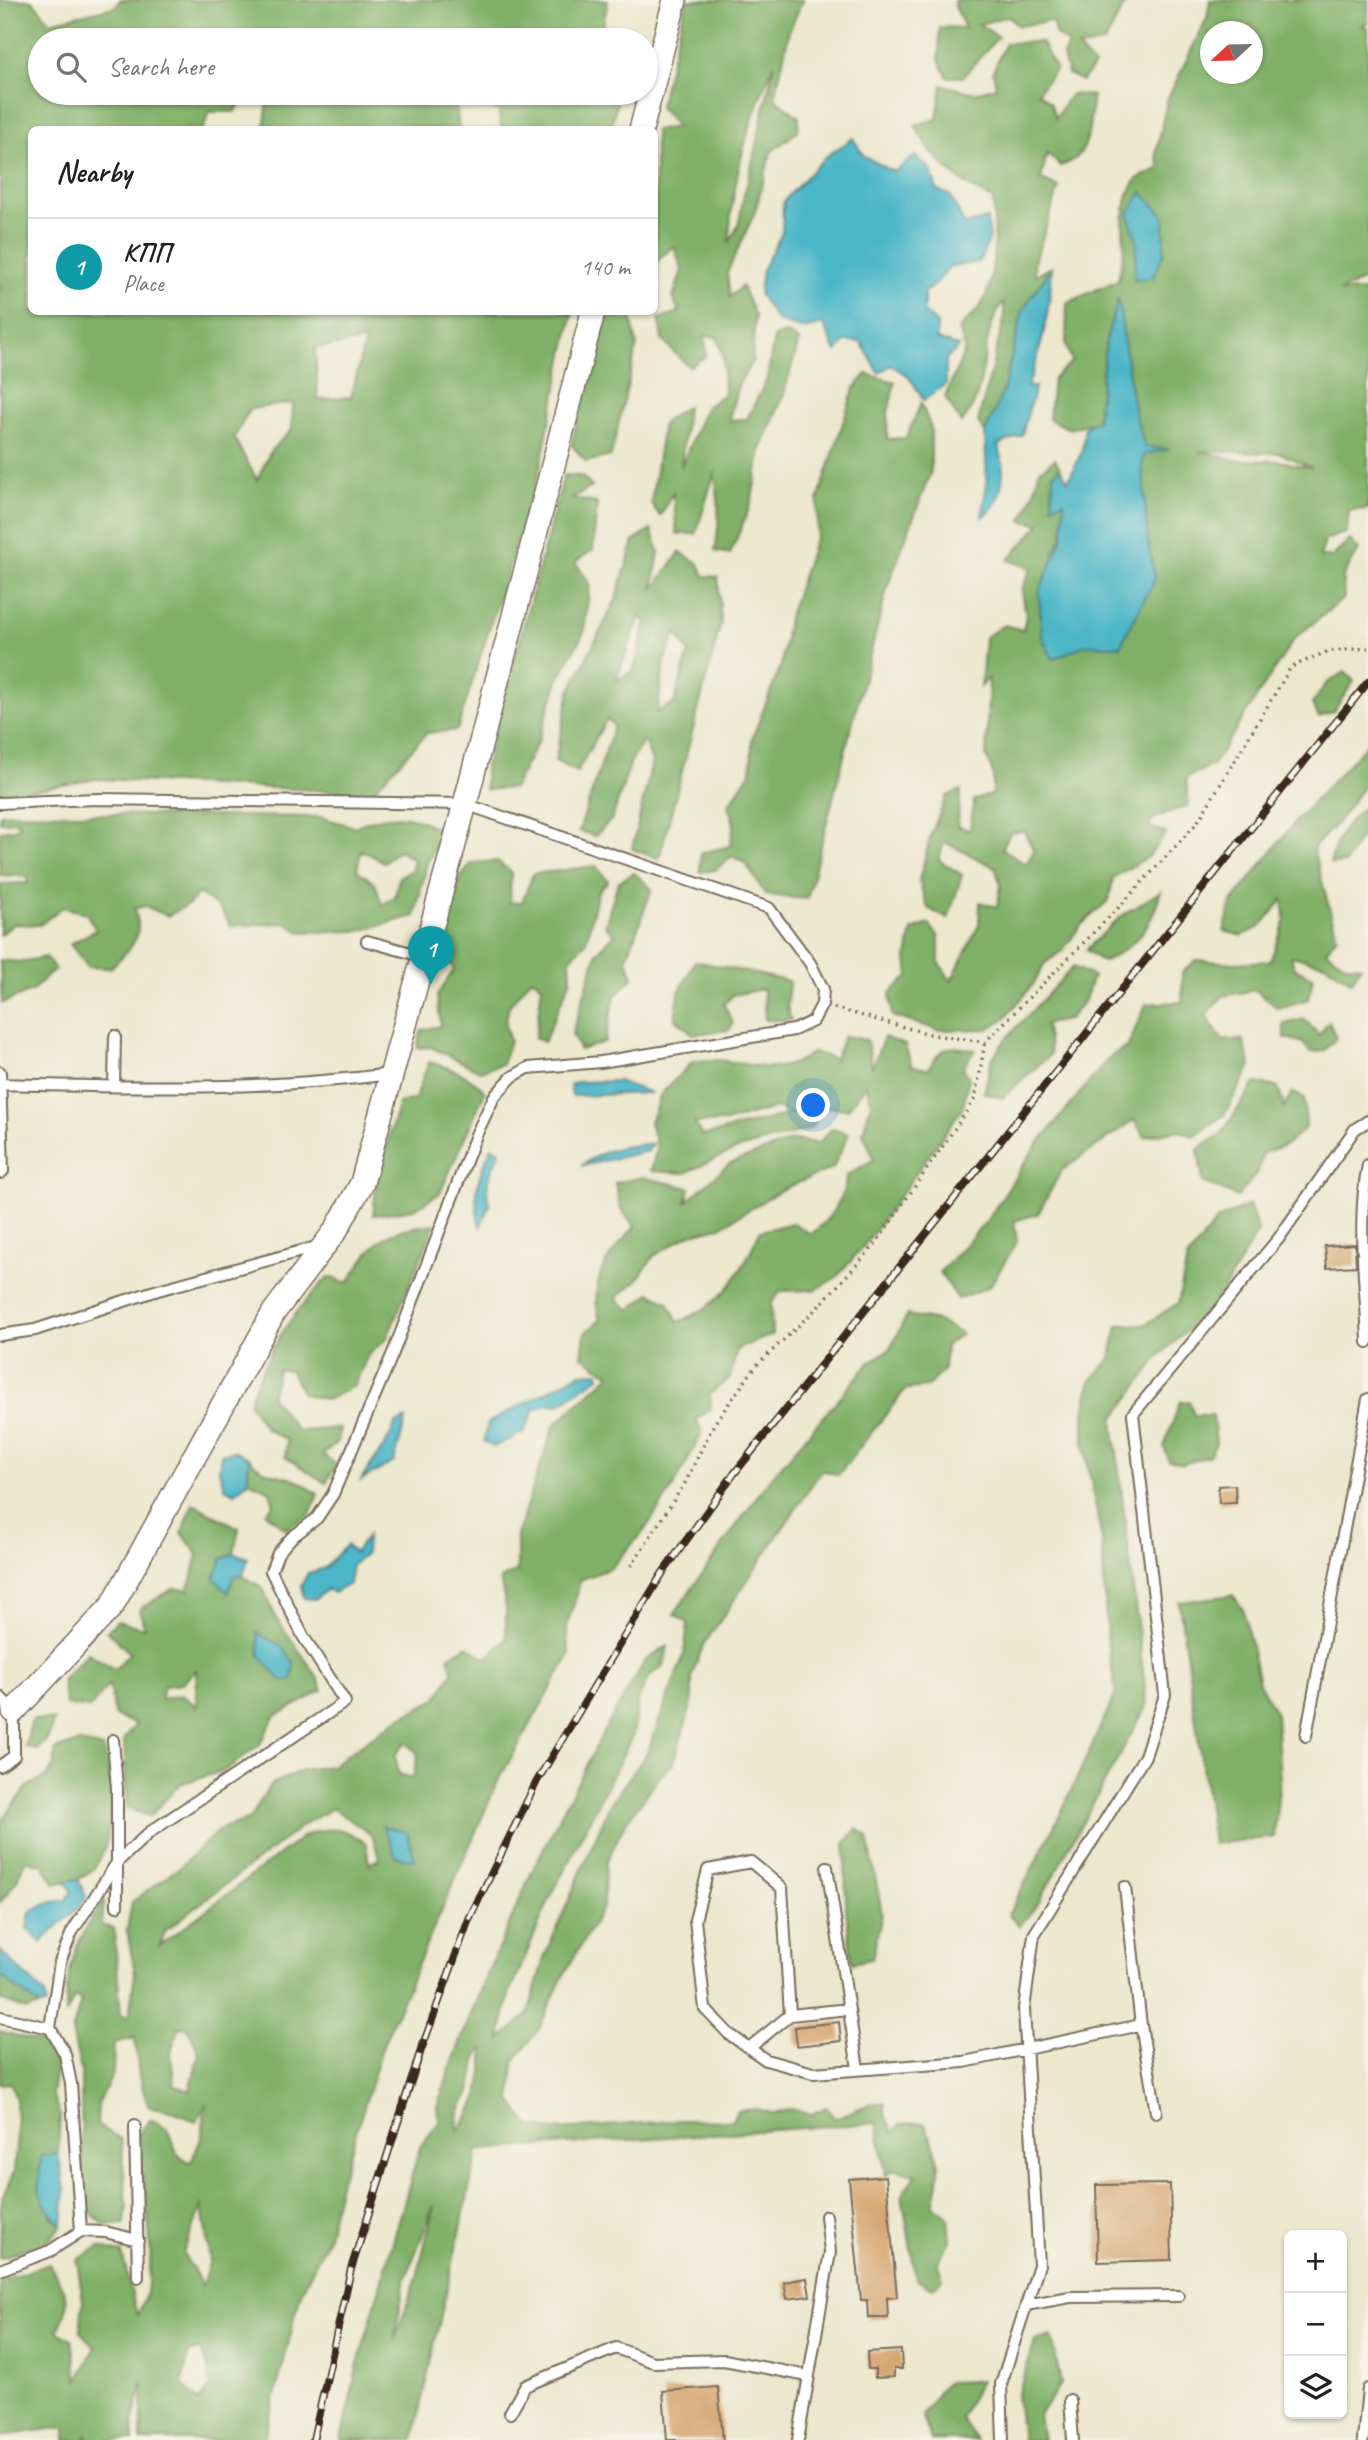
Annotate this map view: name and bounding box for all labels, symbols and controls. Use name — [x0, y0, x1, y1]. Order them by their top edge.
north arrow — [1200, 21, 1263, 84]
search box — [28, 28, 658, 105]
icon: search — [52, 48, 90, 86]
text: Search here — [108, 50, 214, 83]
text: Nearby — [56, 153, 132, 191]
text: КПП — [123, 236, 171, 269]
text: 1 — [74, 253, 84, 282]
text: 140 m — [581, 253, 630, 282]
text: Place — [123, 269, 163, 298]
pin: 1 — [408, 926, 454, 984]
your location — [796, 1088, 830, 1122]
map controls — [1284, 2230, 1347, 2419]
button: + — [1284, 2230, 1347, 2293]
button: − — [1284, 2293, 1347, 2356]
button: layers — [1284, 2356, 1347, 2419]

